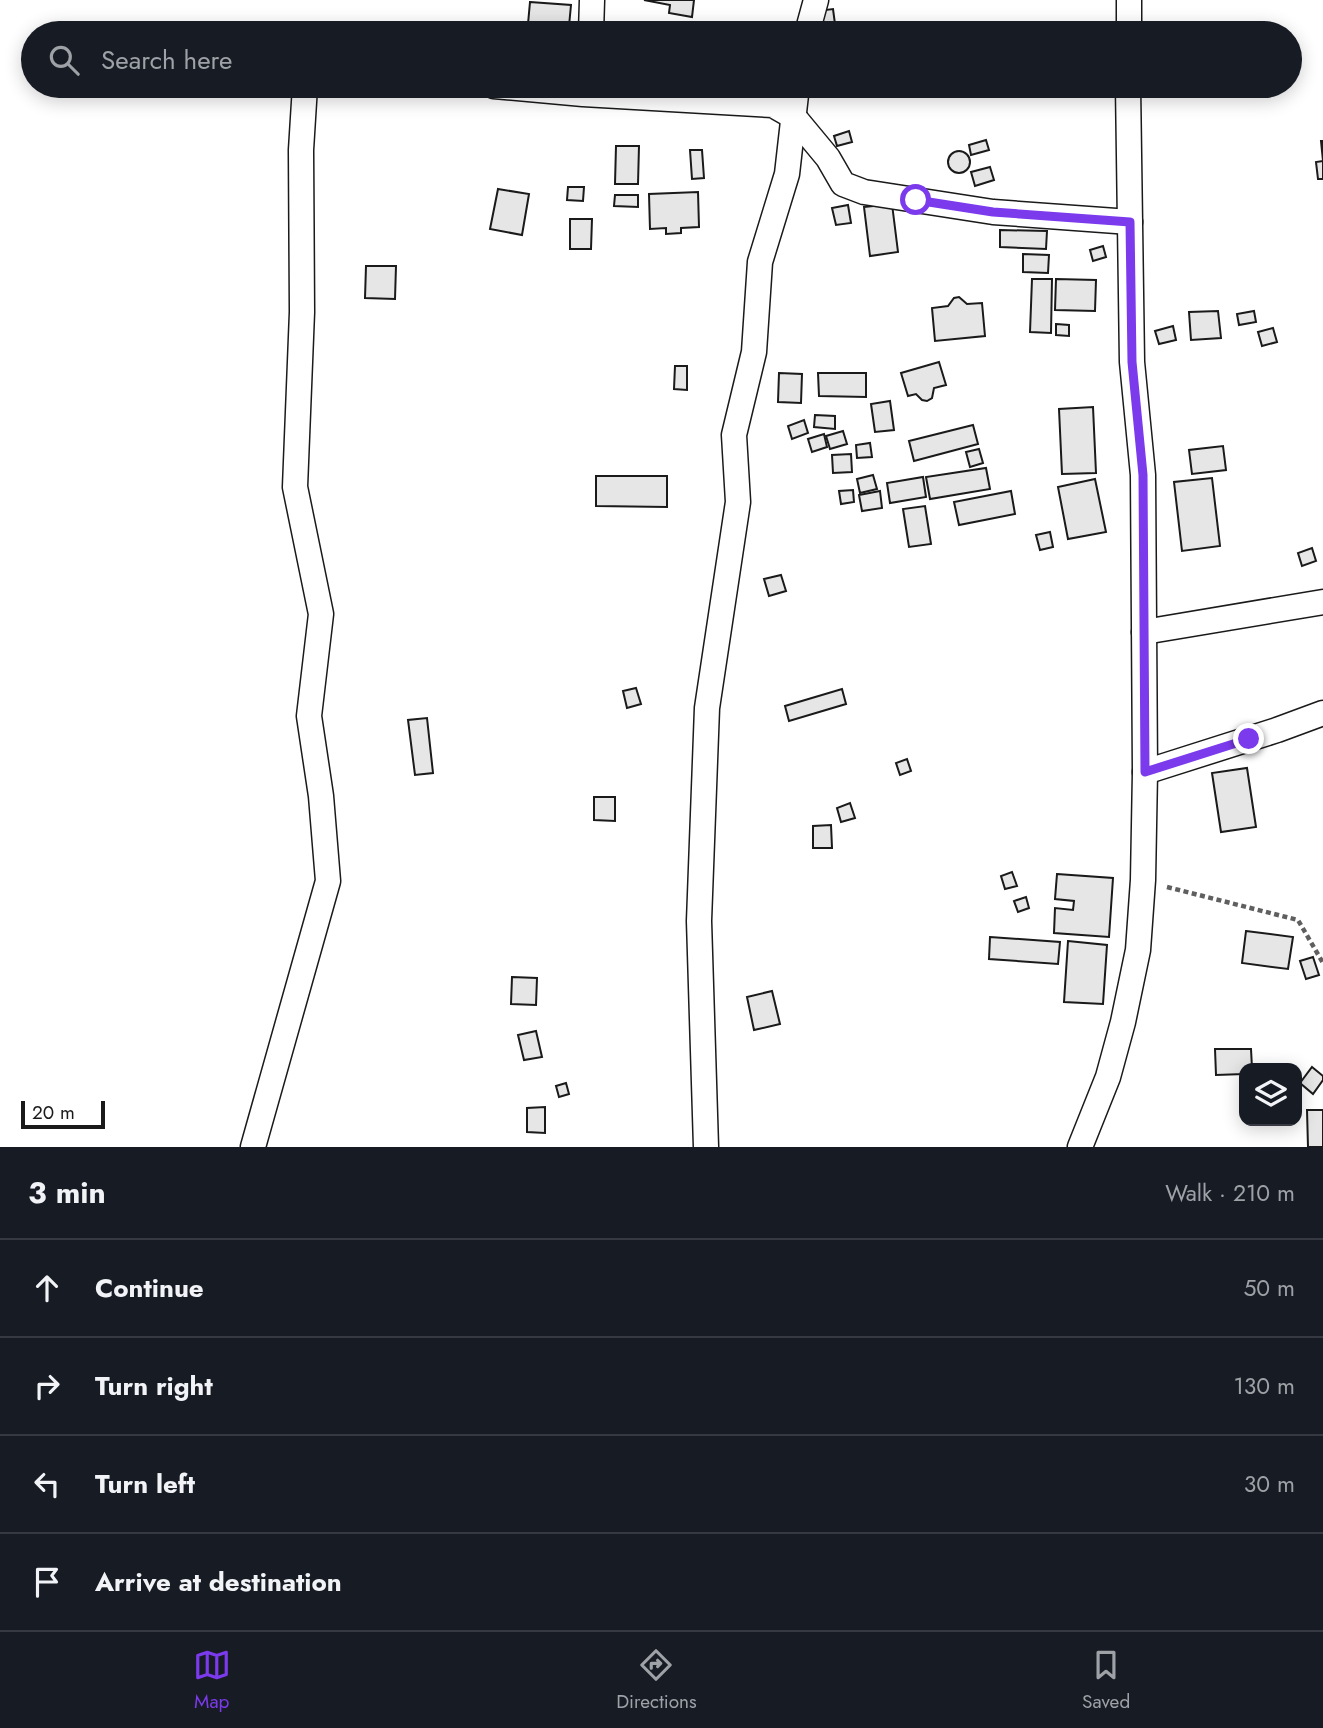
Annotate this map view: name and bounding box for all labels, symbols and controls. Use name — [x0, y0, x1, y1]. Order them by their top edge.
search box — [21, 21, 1302, 98]
icon: search — [45, 41, 83, 79]
text: Search here — [101, 41, 233, 79]
route start — [900, 184, 931, 215]
route end — [1233, 723, 1264, 754]
map controls — [1239, 1063, 1302, 1126]
button: layers — [1239, 1063, 1302, 1126]
scale bar — [21, 1098, 105, 1130]
text: 20 m — [32, 1099, 75, 1126]
text: 3 min — [28, 1171, 106, 1214]
text: Walk · 210 m — [1165, 1176, 1295, 1210]
icon: ahead — [28, 1269, 66, 1307]
text: Continue — [95, 1269, 204, 1307]
text: 50 m — [1243, 1271, 1295, 1305]
icon: right — [28, 1367, 66, 1405]
text: Turn right — [95, 1367, 213, 1405]
text: 130 m — [1233, 1369, 1295, 1403]
icon: left — [28, 1465, 66, 1503]
text: Turn left — [95, 1465, 195, 1503]
text: 30 m — [1244, 1467, 1295, 1501]
icon: arrive — [28, 1563, 66, 1601]
text: Arrive at destination — [95, 1563, 342, 1601]
tab: Map — [193, 1646, 231, 1715]
tab: Directions — [616, 1646, 697, 1715]
tab: Saved — [1082, 1646, 1130, 1715]

